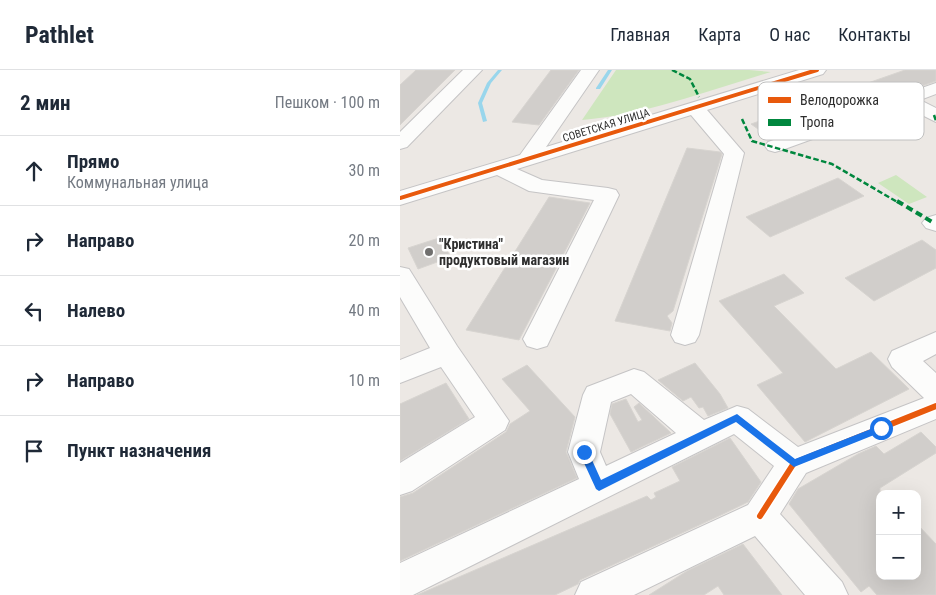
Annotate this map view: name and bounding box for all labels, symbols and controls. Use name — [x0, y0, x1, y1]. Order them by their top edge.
text: Pathlet — [25, 21, 94, 49]
text: Главная — [610, 24, 670, 45]
text: Карта — [698, 24, 741, 45]
text: О нас — [769, 24, 810, 45]
text: Контакты — [838, 24, 911, 45]
legend — [758, 82, 924, 140]
text: 2 мин — [20, 91, 70, 115]
text: Велодорожка — [800, 92, 879, 108]
text: Пешком · 100 m — [275, 93, 380, 112]
street label: СОВЕТСКАЯ УЛИЦА — [561, 106, 652, 145]
text: Тропа — [800, 114, 834, 130]
text: Прямо — [67, 150, 120, 173]
icon: ahead — [20, 157, 48, 185]
text: 30 m — [348, 161, 380, 180]
text: Коммунальная улица — [67, 173, 209, 192]
icon: right — [20, 227, 48, 255]
text: Направо — [67, 229, 134, 252]
text: 20 m — [348, 231, 380, 250]
place label: "Кристина" продуктовый магазин — [439, 236, 569, 268]
marker: "Кристина" продуктовый магазин — [423, 246, 435, 258]
icon: left — [20, 297, 48, 325]
text: Налево — [67, 299, 125, 322]
text: 40 m — [348, 301, 380, 320]
icon: right — [20, 367, 48, 395]
text: Направо — [67, 369, 134, 392]
text: 10 m — [348, 371, 380, 390]
route start — [870, 417, 893, 440]
icon: arrive — [20, 437, 48, 465]
text: Пункт назначения — [67, 439, 211, 462]
route end — [573, 441, 596, 464]
map controls — [876, 490, 921, 580]
button: + — [876, 490, 921, 535]
button: − — [876, 535, 921, 580]

